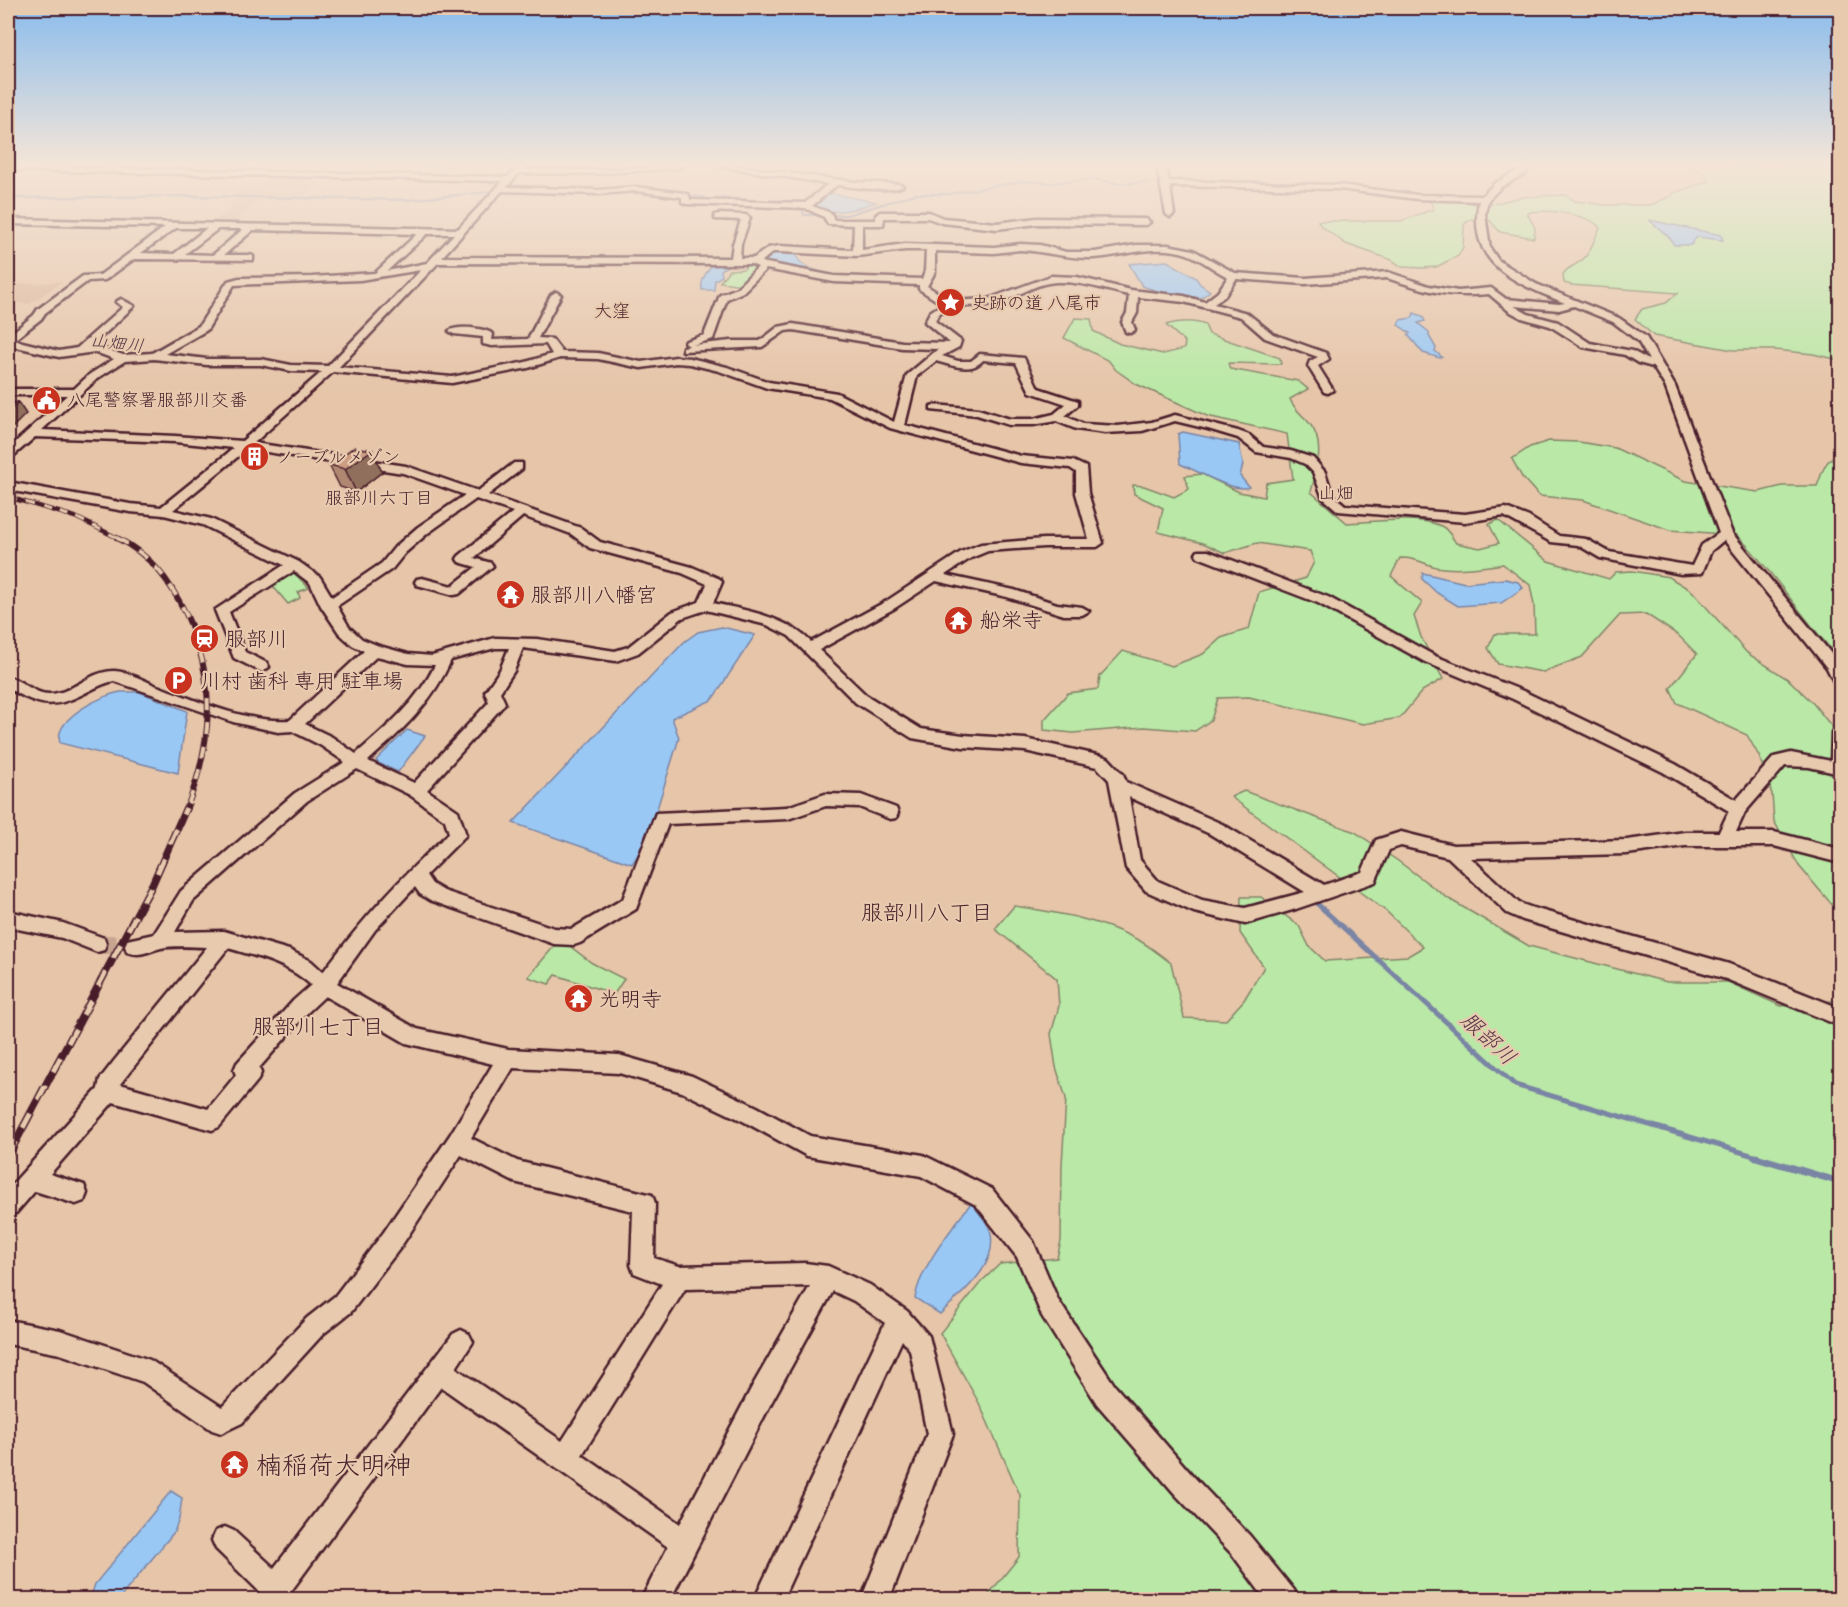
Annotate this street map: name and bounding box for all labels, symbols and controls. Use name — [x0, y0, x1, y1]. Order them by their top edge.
place icon: 史跡の道 八尾市 — [934, 287, 966, 319]
place label: 史跡の道 八尾市 — [971, 290, 1101, 315]
district label: 大窪 — [594, 298, 630, 323]
water label: 山畑川 — [89, 327, 145, 358]
public building icon: 八尾警察署服部川交番 — [30, 384, 62, 416]
place label: 八尾警察署服部川交番 — [67, 387, 247, 412]
building icon: ノーブルメゾン — [239, 441, 271, 473]
place label: ノーブルメゾン — [276, 444, 401, 469]
district label: 山畑 — [1318, 480, 1354, 505]
district label: 服部川六丁目 — [325, 485, 433, 510]
temple icon: 服部川八幡宮 — [494, 579, 526, 611]
place label: 服部川八幡宮 — [531, 580, 657, 609]
temple icon: 船栄寺 — [943, 604, 975, 636]
place label: 船栄寺 — [980, 605, 1043, 634]
station icon: 服部川 — [188, 623, 220, 655]
place label: 服部川 — [225, 624, 288, 653]
parking icon: 川村 歯科 専用 駐車場 — [163, 665, 195, 697]
place label: 川村 歯科 専用 駐車場 — [200, 666, 404, 695]
district label: 服部川八丁目 — [861, 897, 993, 927]
temple icon: 光明寺 — [562, 983, 594, 1015]
place label: 光明寺 — [599, 984, 662, 1013]
water label: 服部川 — [1455, 1005, 1523, 1071]
district label: 服部川七丁目 — [252, 1011, 384, 1041]
place label: 楠稲荷大明神 — [256, 1447, 412, 1482]
temple icon: 楠稲荷大明神 — [219, 1449, 251, 1481]

